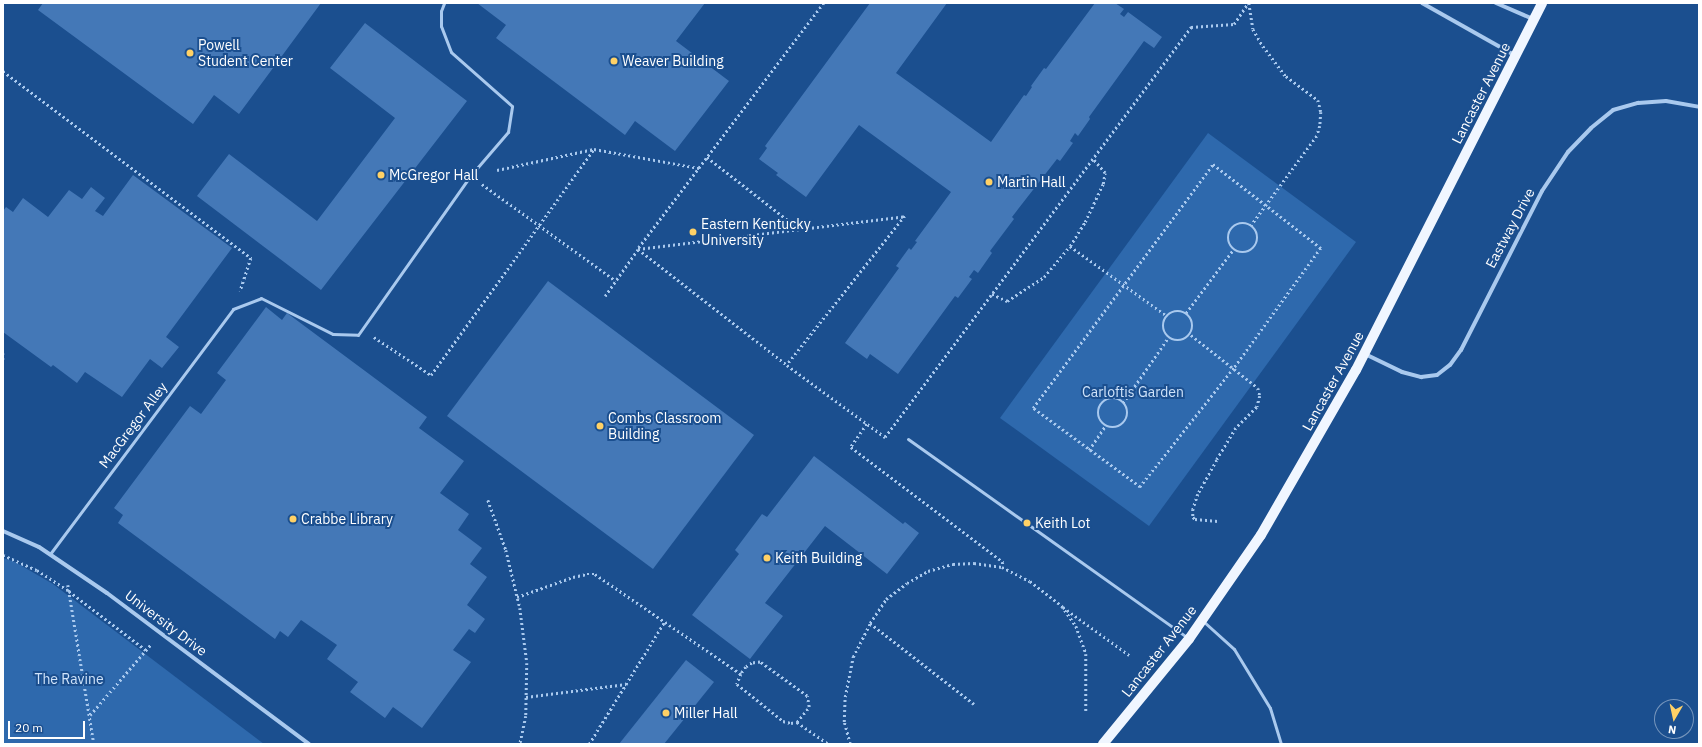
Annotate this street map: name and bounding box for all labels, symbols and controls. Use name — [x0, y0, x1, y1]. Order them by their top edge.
place label: Powell Student Center — [198, 37, 293, 70]
street label: Lancaster Avenue — [1448, 40, 1514, 146]
marker: Powell Student Center — [185, 48, 195, 58]
place label: Weaver Building — [622, 53, 724, 69]
marker: Weaver Building — [609, 56, 619, 66]
place label: McGregor Hall — [389, 167, 478, 183]
marker: McGregor Hall — [376, 170, 386, 180]
place label: Martin Hall — [997, 174, 1066, 190]
marker: Martin Hall — [984, 177, 994, 187]
street label: Eastway Drive — [1482, 185, 1538, 271]
place label: Eastern Kentucky University — [701, 216, 811, 248]
marker: Eastern Kentucky University — [688, 227, 698, 237]
street label: Lancaster Avenue — [1299, 328, 1367, 434]
street label: MacGregor Alley — [95, 379, 171, 471]
park label: Carloftis Garden — [1082, 384, 1184, 400]
place label: Combs Classroom Building — [608, 410, 721, 442]
marker: Combs Classroom Building — [595, 421, 605, 431]
place label: Crabbe Library — [301, 511, 393, 527]
marker: Crabbe Library — [288, 514, 298, 524]
place label: Keith Lot — [1035, 515, 1091, 531]
marker: Keith Lot — [1022, 518, 1032, 528]
place label: Keith Building — [775, 550, 862, 566]
marker: Keith Building — [762, 553, 772, 563]
street label: University Drive — [122, 587, 210, 659]
street label: Lancaster Avenue — [1118, 602, 1200, 700]
park label: The Ravine — [34, 671, 104, 687]
north arrow — [1654, 699, 1694, 739]
place label: Miller Hall — [674, 705, 737, 721]
marker: Miller Hall — [661, 708, 671, 718]
scale bar — [10, 713, 87, 739]
text: 20 m — [15, 720, 43, 735]
text: N — [1667, 722, 1677, 737]

